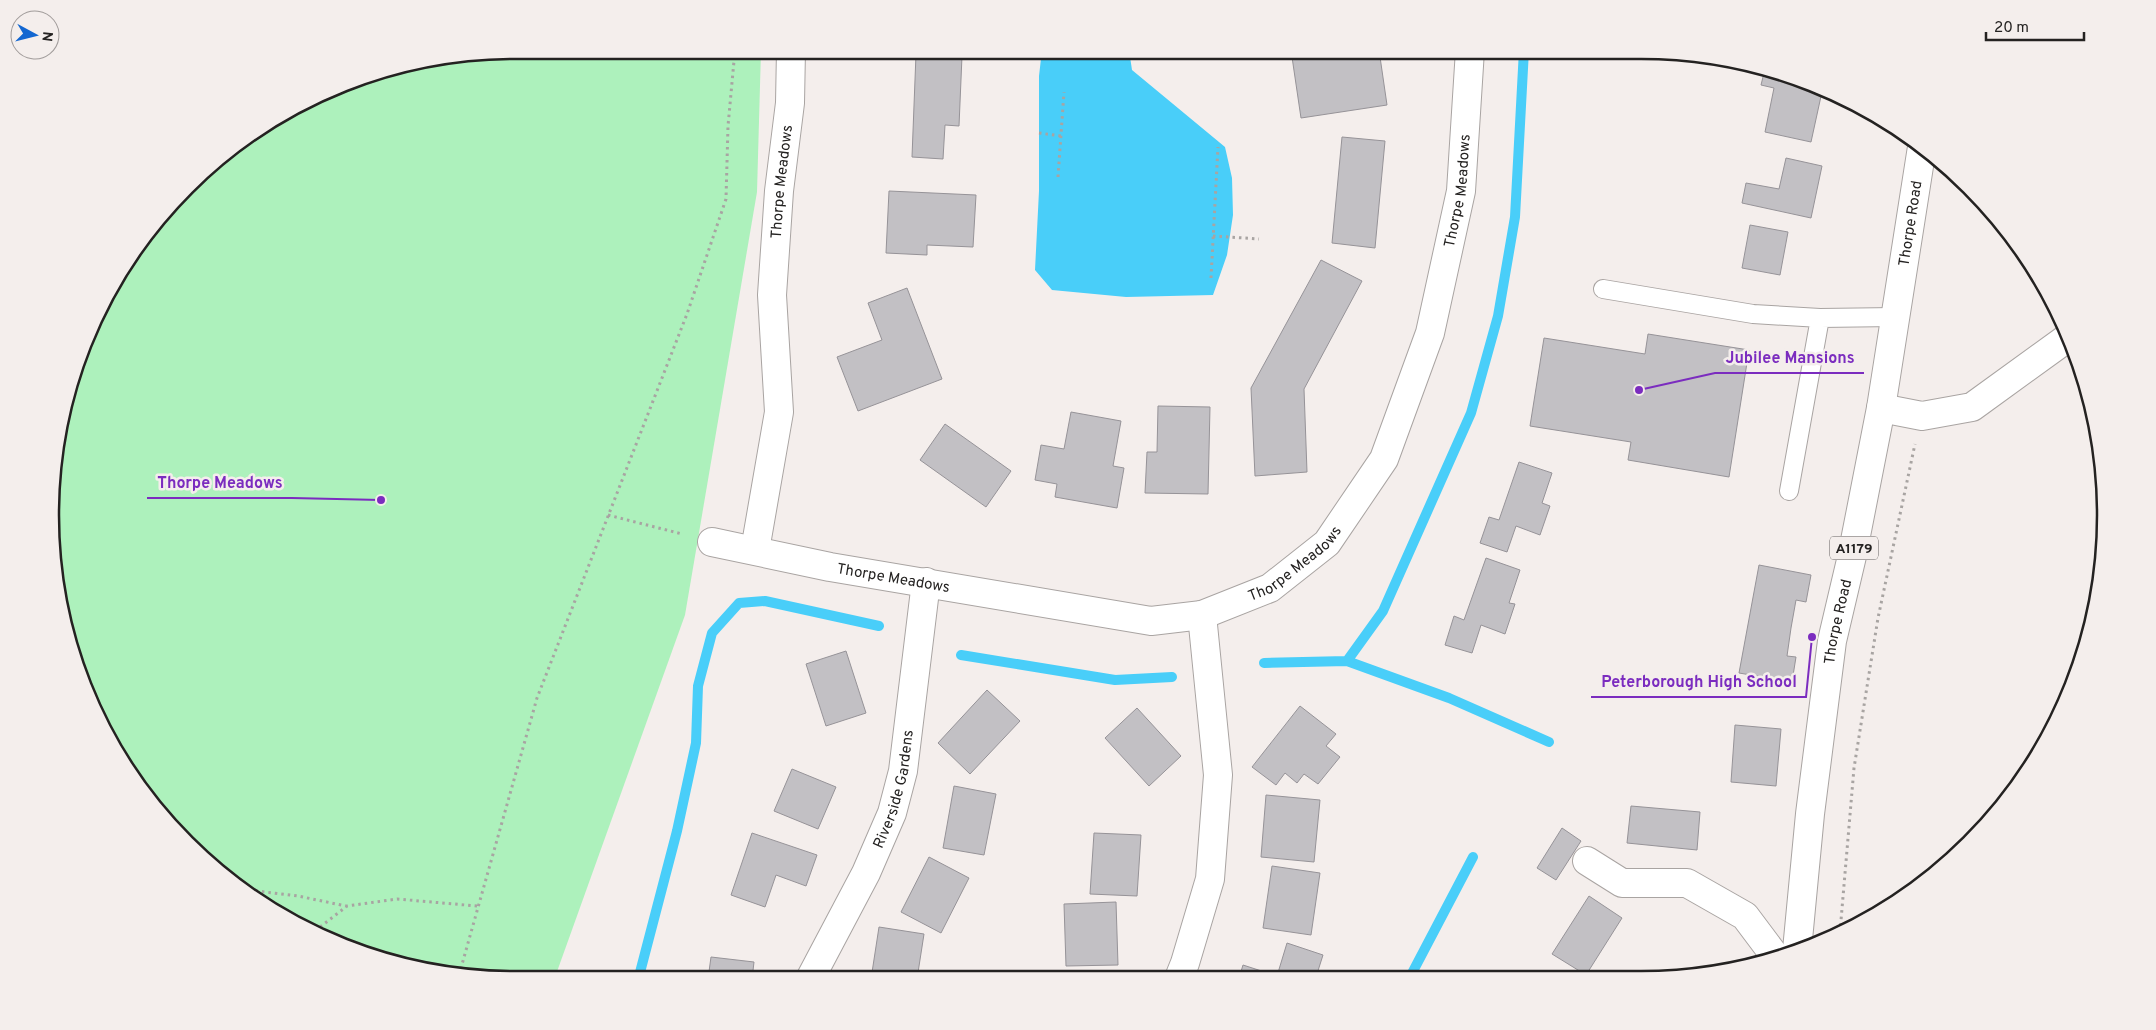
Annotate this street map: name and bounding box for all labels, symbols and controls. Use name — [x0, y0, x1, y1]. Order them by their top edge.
north arrow — [10, 10, 60, 60]
scale bar — [1986, 10, 2084, 42]
text: 20 m — [1994, 19, 2029, 38]
text: N — [37, 30, 55, 42]
street label: Thorpe Meadows — [768, 124, 798, 239]
street label: Thorpe Meadows — [1441, 134, 1476, 249]
street label: Thorpe Road — [1895, 179, 1928, 268]
callout: Jubilee Mansions — [1715, 342, 1864, 373]
text: Jubilee Mansions — [1725, 349, 1855, 369]
callout: Thorpe Meadows — [147, 467, 292, 498]
text: Thorpe Meadows — [157, 474, 283, 494]
street label: Thorpe Meadows — [1246, 523, 1347, 607]
road number: A1179 — [1830, 536, 1878, 560]
street label: Thorpe Meadows — [835, 560, 951, 598]
street label: Thorpe Road — [1821, 578, 1857, 666]
callout: Peterborough High School — [1591, 666, 1806, 697]
text: Peterborough High School — [1601, 673, 1797, 693]
street label: Riverside Gardens — [870, 729, 919, 852]

